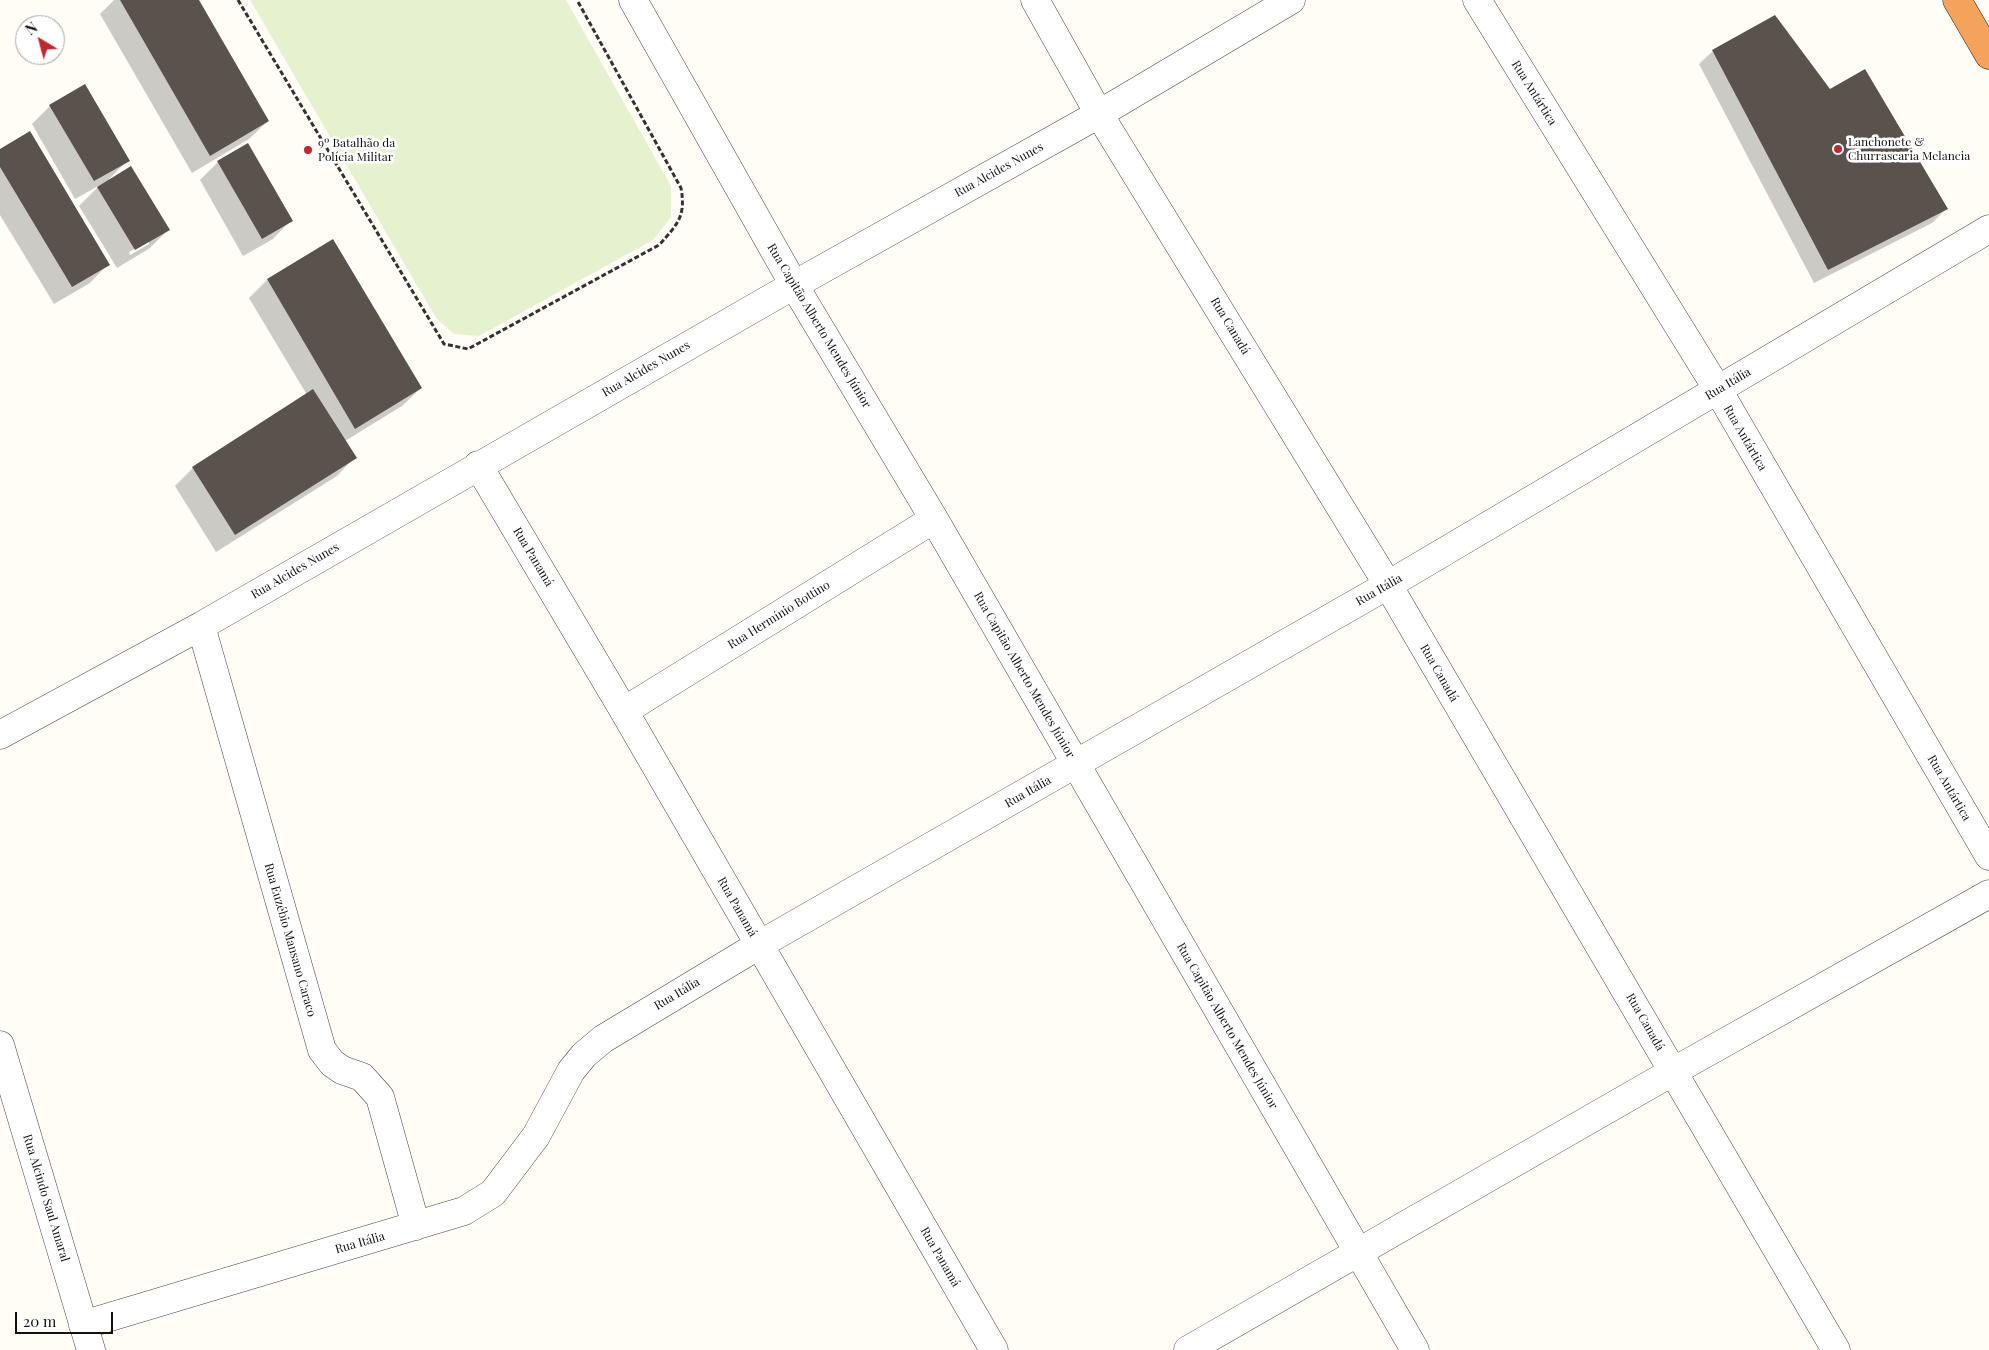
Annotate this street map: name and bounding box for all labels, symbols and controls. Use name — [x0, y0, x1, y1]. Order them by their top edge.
north arrow — [15, 15, 65, 65]
text: N — [22, 18, 41, 39]
street label: Rua Antártica — [1508, 58, 1560, 128]
place label: Lanchonete & Churrascaria Melancia — [1848, 135, 1970, 163]
place label: 9º Batalhão da Polícia Militar — [318, 136, 395, 164]
street label: Rua Alcides Nunes — [952, 140, 1046, 200]
marker: Lanchonete & Churrascaria Melancia — [1832, 143, 1844, 155]
marker: 9º Batalhão da Polícia Militar — [302, 144, 314, 156]
street label: Rua Capitão Alberto Mendes Júnior — [764, 241, 874, 411]
street label: Rua Canadá — [1207, 295, 1253, 357]
street label: Rua Alcides Nunes — [599, 338, 693, 400]
street label: Rua Itália — [1702, 365, 1754, 403]
street label: Rua Antártica — [1720, 403, 1770, 473]
street label: Rua Panamá — [510, 525, 556, 589]
street label: Rua Alcides Nunes — [248, 540, 342, 602]
street label: Rua Itália — [1353, 571, 1405, 609]
street label: Rua Hermínio Bottino — [725, 578, 833, 652]
street label: Rua Capitão Alberto Mendes Júnior — [970, 589, 1078, 761]
street label: Rua Canadá — [1417, 642, 1461, 704]
street label: Rua Antártica — [1924, 753, 1974, 823]
street label: Rua Itália — [1002, 773, 1054, 811]
street label: Rua Euzébio Mansano Caraco — [261, 862, 319, 1018]
street label: Rua Panamá — [714, 875, 760, 939]
street label: Rua Capitão Alberto Mendes Júnior — [1173, 940, 1281, 1112]
street label: Rua Itália — [651, 975, 703, 1013]
street label: Rua Canadá — [1623, 991, 1667, 1053]
street label: Rua Alcindo Saul Amaral — [20, 1133, 72, 1263]
street label: Rua Panamá — [917, 1225, 963, 1289]
street label: Rua Itália — [334, 1229, 386, 1257]
scale bar — [18, 1302, 115, 1334]
text: 20 m — [23, 1311, 56, 1331]

